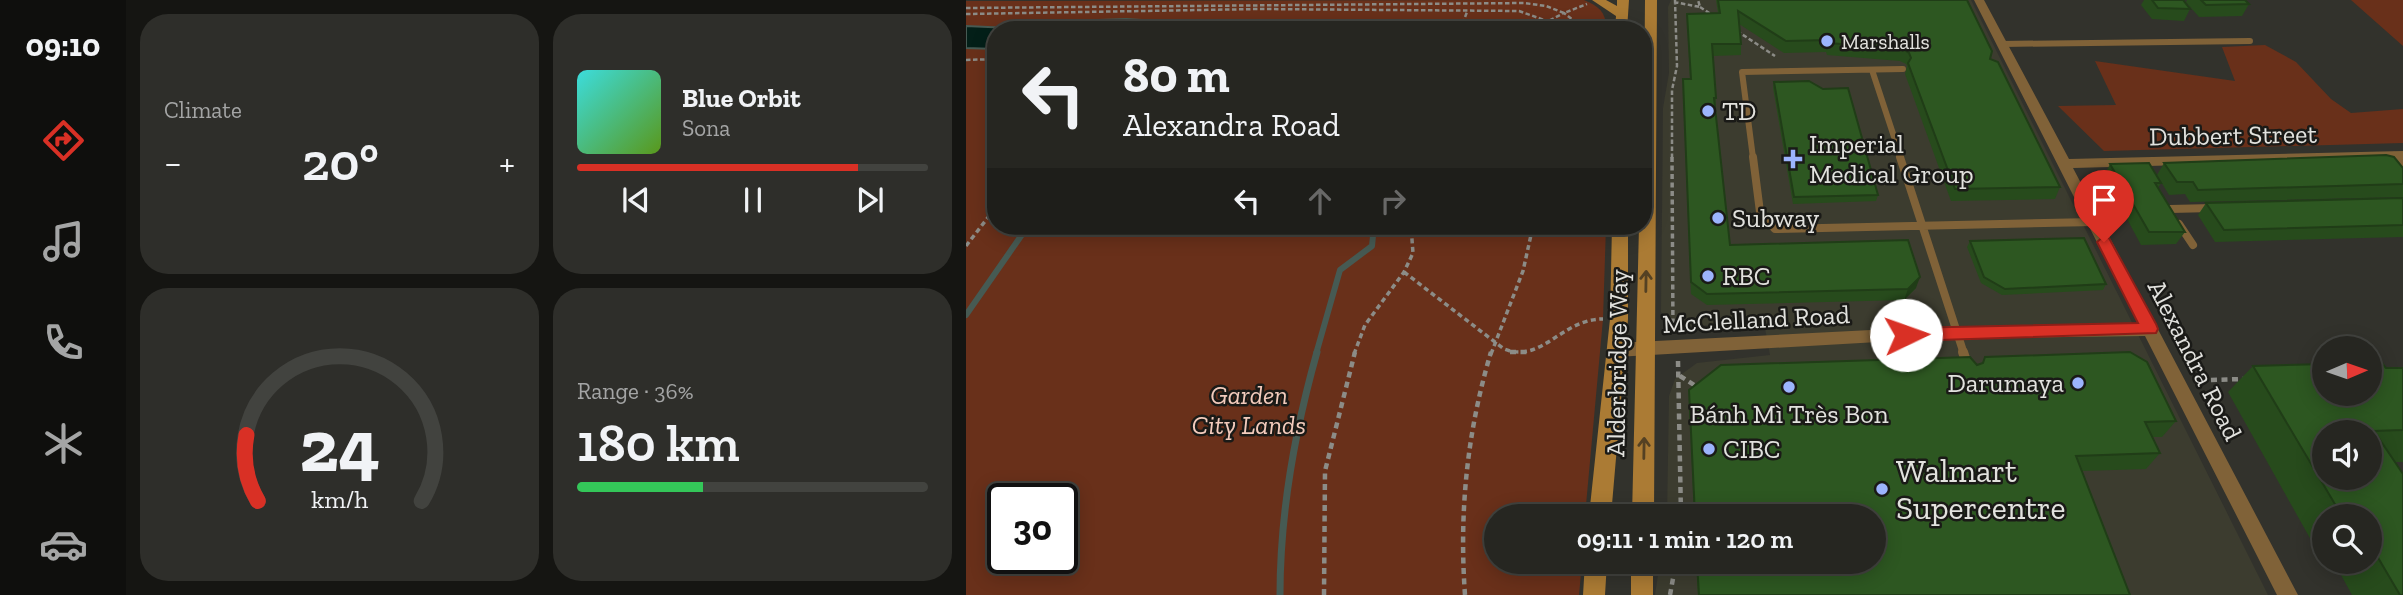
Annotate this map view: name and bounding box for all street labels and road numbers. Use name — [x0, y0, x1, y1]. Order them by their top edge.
street label: Dubbert Street — [2149, 118, 2318, 152]
street label: Alderbridge Way — [1599, 268, 1635, 457]
street label: Alexandra Road — [2141, 274, 2249, 446]
street label: McClelland Road — [1661, 298, 1851, 340]

